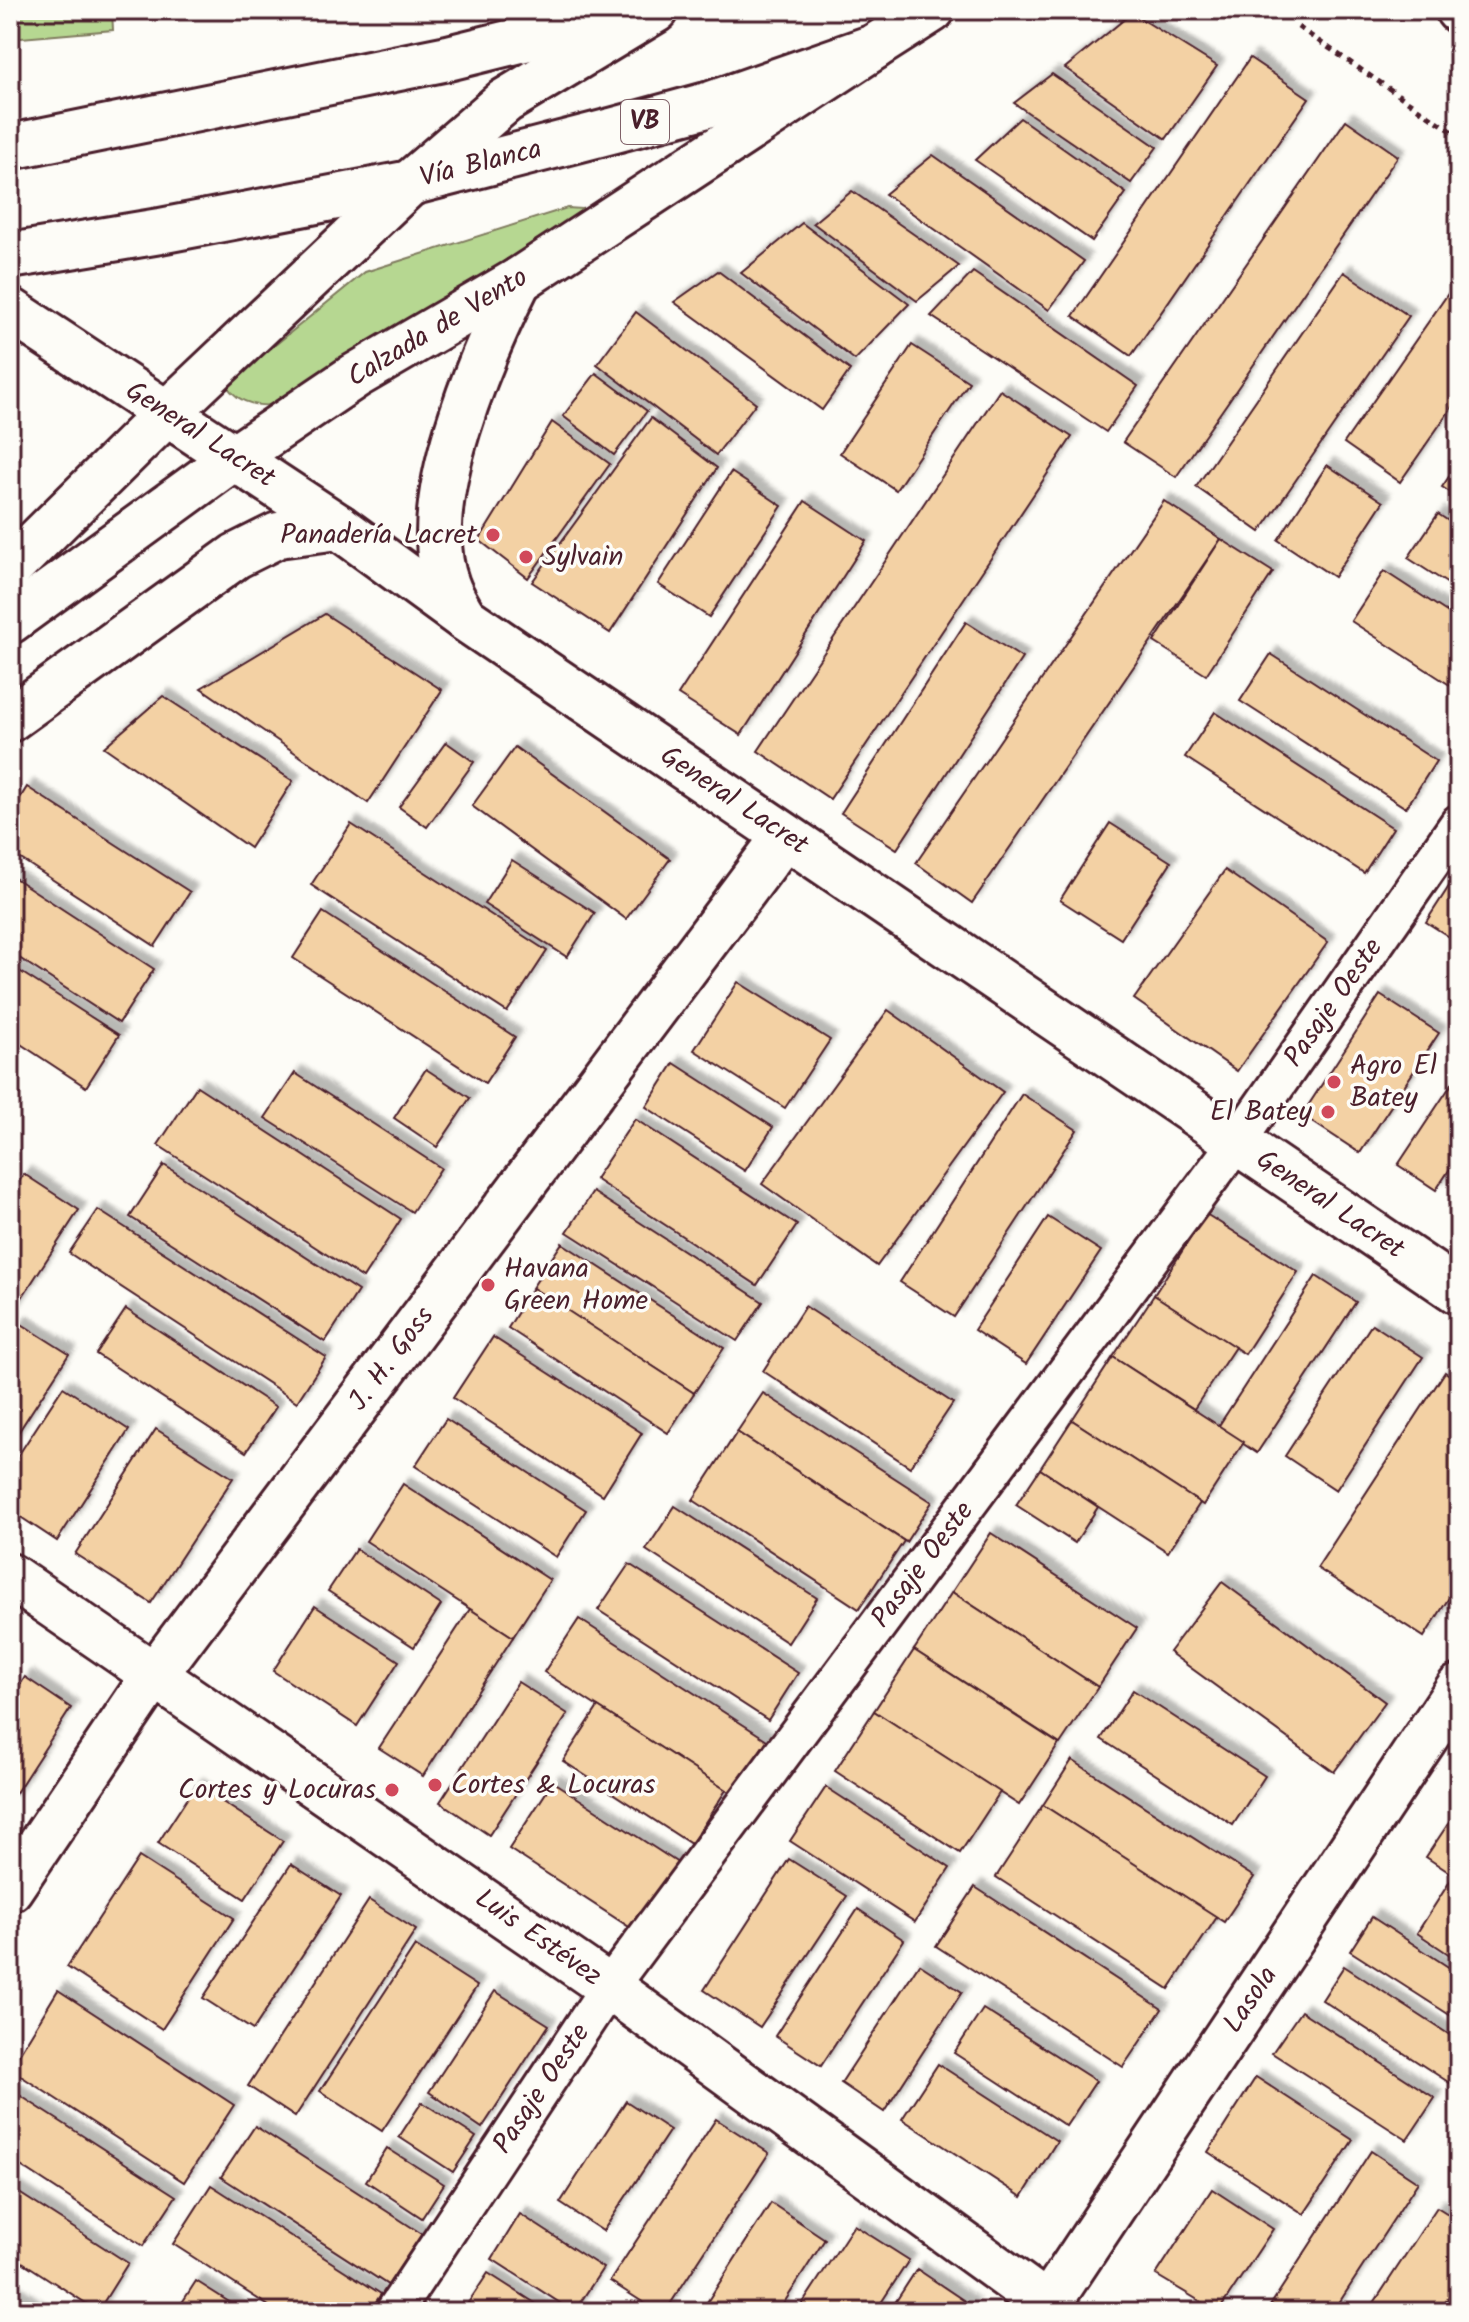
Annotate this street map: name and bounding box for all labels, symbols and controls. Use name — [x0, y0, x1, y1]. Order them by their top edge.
road number: VB — [621, 100, 669, 144]
street label: Vía Blanca — [415, 127, 547, 201]
street label: Calzada de Vento — [339, 256, 537, 400]
street label: General Lacret — [116, 369, 285, 501]
place label: Panadería Lacret — [280, 513, 478, 558]
marker: Panadería Lacret — [484, 526, 502, 544]
place label: Sylvain — [542, 535, 623, 580]
marker: Sylvain — [517, 548, 535, 566]
street label: General Lacret — [650, 734, 819, 868]
street label: Pasaje Oeste — [1273, 929, 1396, 1077]
place label: Agro El Batey — [1350, 1044, 1437, 1121]
marker: Agro El Batey — [1325, 1073, 1343, 1091]
place label: El Batey — [1210, 1090, 1313, 1135]
marker: El Batey — [1319, 1103, 1337, 1121]
street label: General Lacret — [1246, 1138, 1415, 1272]
place label: Havana Green Home — [504, 1247, 648, 1324]
marker: Havana Green Home — [479, 1276, 497, 1294]
street label: J. H. Goss — [338, 1297, 446, 1421]
street label: Pasaje Oeste — [860, 1491, 986, 1638]
place label: Cortes & Locuras — [451, 1763, 656, 1808]
place label: Cortes y Locuras — [178, 1768, 376, 1813]
marker: Cortes & Locuras — [426, 1776, 444, 1794]
marker: Cortes y Locuras — [383, 1781, 401, 1799]
street label: Luis Estévez — [465, 1877, 611, 1999]
street label: Lasola — [1212, 1957, 1290, 2043]
street label: Pasaje Oeste — [482, 2014, 603, 2164]

